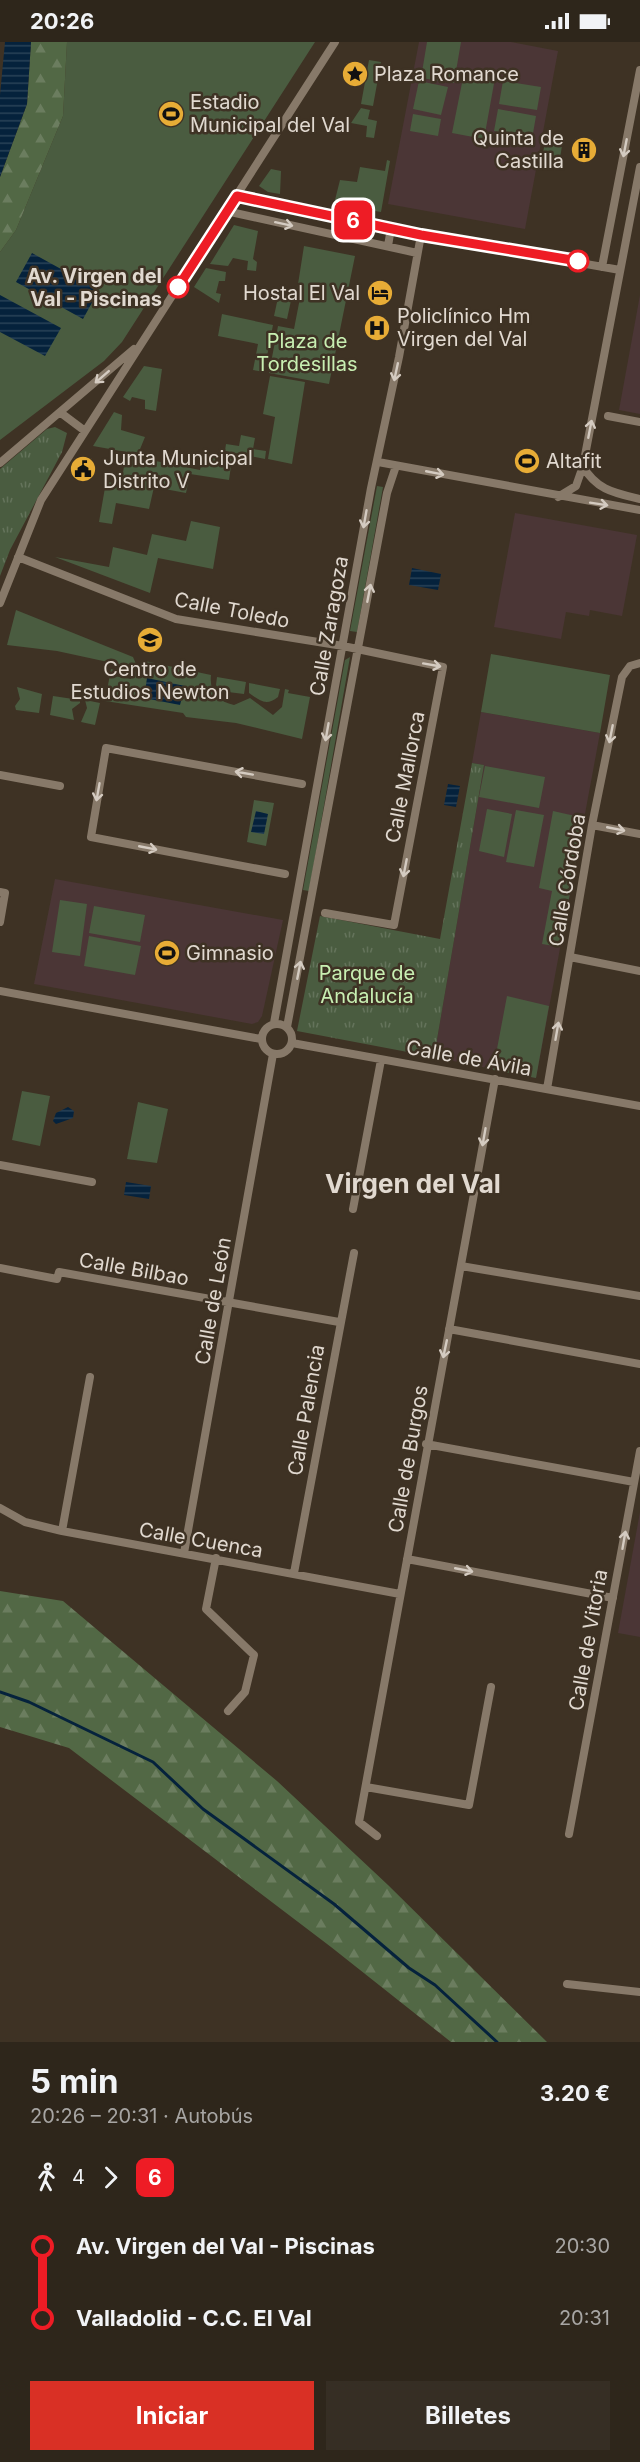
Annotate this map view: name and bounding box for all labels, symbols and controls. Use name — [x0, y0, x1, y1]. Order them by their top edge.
text: 20:26 — [30, 8, 94, 34]
place icon: Plaza Romance — [340, 59, 370, 89]
place label: Plaza Romance — [374, 62, 519, 86]
place label: Estadio Municipal del Val — [190, 90, 350, 137]
sports icon: Estadio Municipal del Val — [156, 99, 186, 129]
place label: Quinta de Castilla — [473, 126, 564, 173]
building icon: Quinta de Castilla — [569, 135, 599, 165]
one-way arrow — [619, 138, 630, 157]
line badge: 6 — [334, 200, 372, 240]
text: 6 — [346, 208, 360, 233]
one-way arrow — [274, 218, 293, 230]
unlabelled marker — [567, 250, 589, 272]
place label: Av. Virgen del Val - Piscinas — [27, 264, 162, 311]
marker: Av. Virgen del Val - Piscinas — [167, 276, 189, 298]
hotel icon: Hostal El Val — [365, 278, 395, 308]
place label: Hostal El Val — [243, 281, 360, 305]
place label: Policlínico Hm Virgen del Val — [397, 304, 531, 351]
hospital icon: Policlínico Hm Virgen del Val — [362, 313, 392, 343]
park label: Plaza de Tordesillas — [256, 329, 358, 376]
one-way arrow — [389, 362, 401, 381]
one-way arrow — [95, 370, 110, 384]
one-way arrow — [585, 420, 596, 439]
place label: Junta Municipal Distrito V — [103, 446, 253, 493]
sports icon: Altafit — [512, 446, 542, 476]
place label: Altafit — [546, 449, 602, 473]
public building icon: Junta Municipal Distrito V — [68, 454, 98, 484]
one-way arrow — [425, 468, 445, 479]
one-way arrow — [589, 498, 609, 509]
one-way arrow — [359, 509, 370, 529]
street label: Calle Zaragoza — [305, 554, 353, 698]
one-way arrow — [363, 584, 374, 603]
street label: Calle Toledo — [172, 587, 292, 633]
school or university icon: Centro de Estudios Newton — [135, 625, 165, 655]
place label: Centro de Estudios Newton — [70, 657, 230, 704]
one-way arrow — [421, 660, 441, 671]
street label: Calle Mallorca — [380, 709, 430, 845]
one-way arrow — [321, 722, 332, 741]
one-way arrow — [605, 724, 616, 744]
one-way arrow — [235, 767, 254, 778]
one-way arrow — [92, 782, 103, 802]
street label: Calle Córdoba — [544, 812, 590, 948]
one-way arrow — [606, 824, 626, 835]
one-way arrow — [138, 843, 157, 854]
one-way arrow — [399, 858, 410, 878]
sports icon: Gimnasio — [152, 938, 182, 968]
place label: Gimnasio — [186, 941, 274, 965]
one-way arrow — [294, 960, 305, 980]
park label: Parque de Andalucía — [319, 961, 415, 1008]
one-way arrow — [552, 1022, 563, 1042]
street label: Calle de Ávila — [404, 1034, 534, 1081]
one-way arrow — [478, 1127, 489, 1146]
district label: Virgen del Val — [325, 1168, 501, 1199]
street label: Calle de León — [190, 1235, 236, 1367]
street label: Calle Bilbao — [77, 1248, 191, 1290]
one-way arrow — [439, 1339, 450, 1358]
street label: Calle Palencia — [283, 1343, 329, 1477]
street label: Calle de Burgos — [383, 1383, 433, 1535]
street label: Calle Cuenca — [137, 1517, 265, 1563]
one-way arrow — [618, 1531, 629, 1551]
one-way arrow — [454, 1565, 474, 1576]
street label: Calle de Vitoria — [564, 1567, 612, 1713]
text: 5 min — [30, 2061, 119, 2101]
text: 3.20 € — [540, 2080, 610, 2106]
text: 20:26 – 20:31 · Autobús — [30, 2104, 253, 2128]
icon: walk — [30, 2161, 63, 2194]
icon: forward — [94, 2161, 127, 2194]
text: 4 — [72, 2165, 85, 2189]
text: 6 — [148, 2165, 162, 2190]
text: Av. Virgen del Val - Piscinas — [76, 2233, 375, 2259]
text: 20:30 — [554, 2234, 610, 2258]
text: Valladolid - C.C. El Val — [76, 2305, 312, 2331]
text: 20:31 — [559, 2306, 610, 2330]
button: Iniciar — [30, 2381, 314, 2450]
button: Billetes — [326, 2381, 610, 2450]

